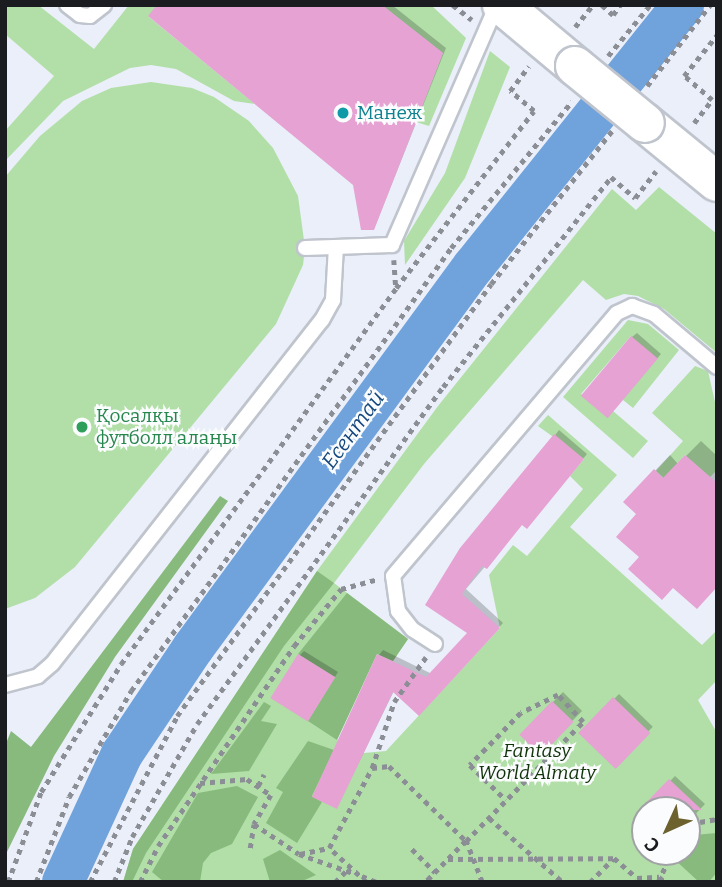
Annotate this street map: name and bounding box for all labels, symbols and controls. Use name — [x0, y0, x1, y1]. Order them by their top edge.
place label: Манеж — [357, 102, 422, 124]
marker: Манеж — [335, 105, 351, 121]
water label: Есентай — [316, 386, 390, 474]
place label: Қосалқы футболл алаңы — [96, 405, 237, 449]
marker: Қосалқы футболл алаңы — [74, 419, 90, 435]
park label: Fantasy World Almaty — [478, 740, 596, 784]
north arrow — [631, 796, 701, 866]
text: С — [640, 832, 665, 857]

